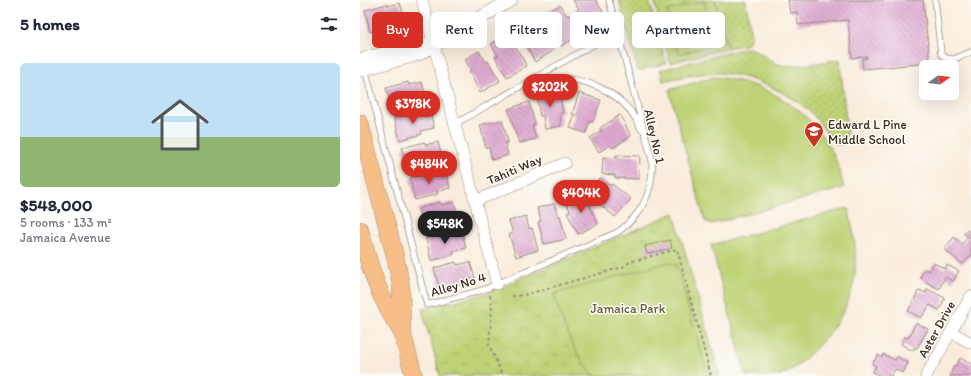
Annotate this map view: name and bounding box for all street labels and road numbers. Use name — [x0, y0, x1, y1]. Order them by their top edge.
street label: Alley No 1 — [641, 107, 668, 165]
street label: Tahiti Way — [485, 151, 544, 188]
street label: Alley No 4 — [429, 269, 488, 300]
street label: Aster Drive — [915, 298, 958, 360]

